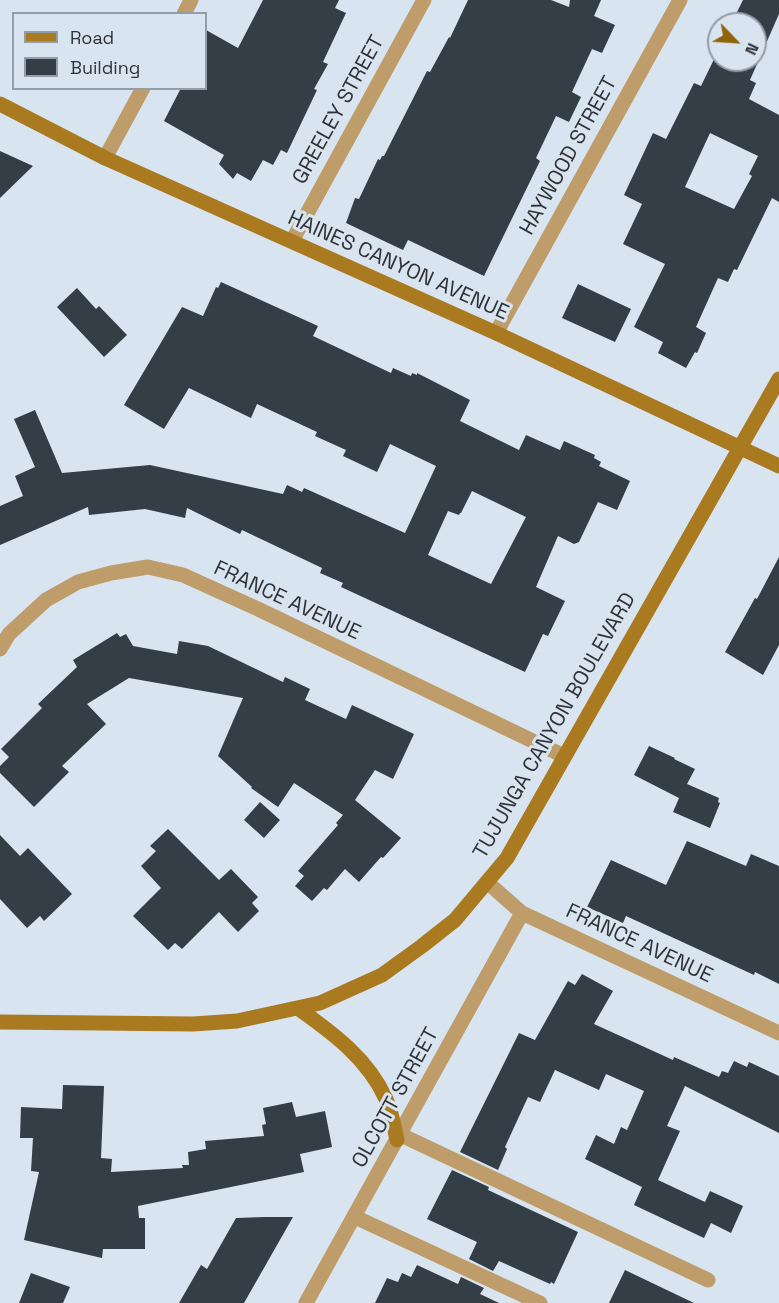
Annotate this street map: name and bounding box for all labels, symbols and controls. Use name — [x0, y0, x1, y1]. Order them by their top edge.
legend — [12, 12, 207, 90]
north arrow — [707, 12, 767, 72]
text: Road — [70, 26, 114, 49]
street label: GREELEY STREET — [288, 31, 390, 189]
text: N — [740, 40, 764, 58]
text: Building — [70, 56, 140, 79]
street label: HAYWOOD STREET — [515, 72, 623, 240]
street label: HAINES CANYON AVENUE — [284, 206, 512, 326]
street label: FRANCE AVENUE — [210, 556, 364, 646]
street label: TUJUNGA CANYON BOULEVARD — [468, 589, 642, 863]
street label: FRANCE AVENUE — [562, 899, 716, 989]
street label: OLCOTT STREET — [347, 1024, 445, 1172]

